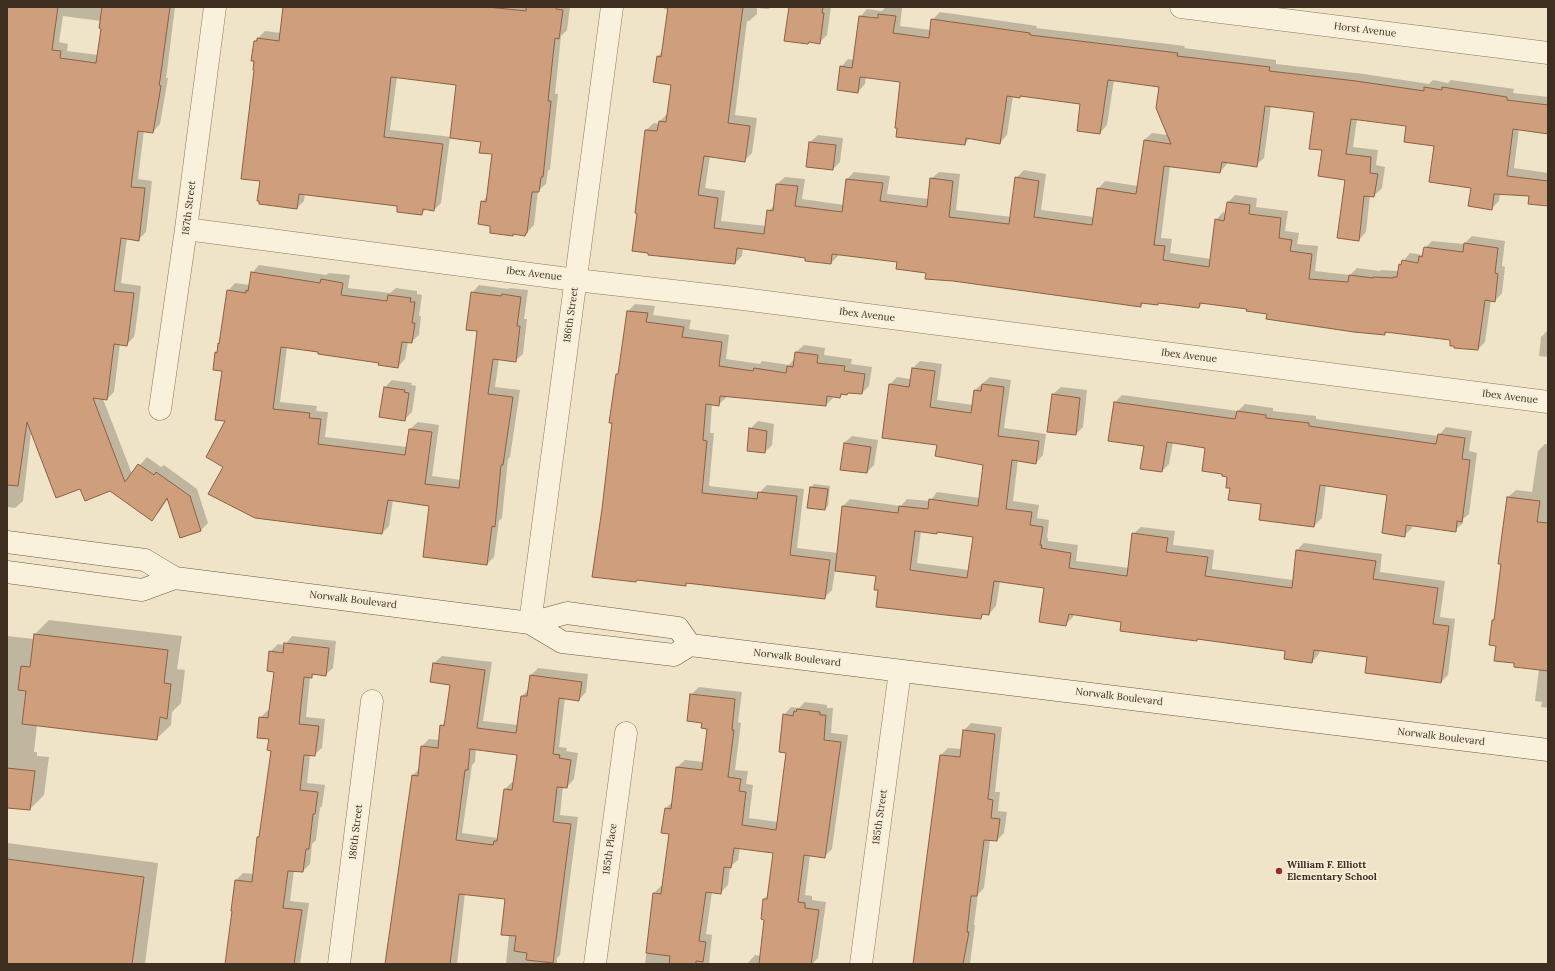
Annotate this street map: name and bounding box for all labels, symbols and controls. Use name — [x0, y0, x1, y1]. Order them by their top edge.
street label: Horst Avenue — [1333, 20, 1397, 40]
street label: 187th Street — [180, 180, 198, 236]
street label: Ibex Avenue — [505, 265, 563, 283]
street label: 186th Street — [561, 286, 581, 344]
street label: Ibex Avenue — [838, 306, 896, 324]
street label: Ibex Avenue — [1160, 347, 1218, 365]
street label: Ibex Avenue — [1481, 388, 1539, 406]
street label: Norwalk Boulevard — [309, 589, 397, 611]
street label: Norwalk Boulevard — [753, 647, 841, 669]
street label: Norwalk Boulevard — [1075, 686, 1163, 708]
street label: Norwalk Boulevard — [1397, 726, 1485, 748]
street label: 185th Street — [870, 789, 890, 845]
street label: 186th Street — [347, 804, 365, 860]
street label: 185th Place — [600, 823, 620, 875]
place label: William F. Elliott Elementary School — [1287, 859, 1377, 882]
marker: William F. Elliott Elementary School — [1274, 866, 1284, 876]

